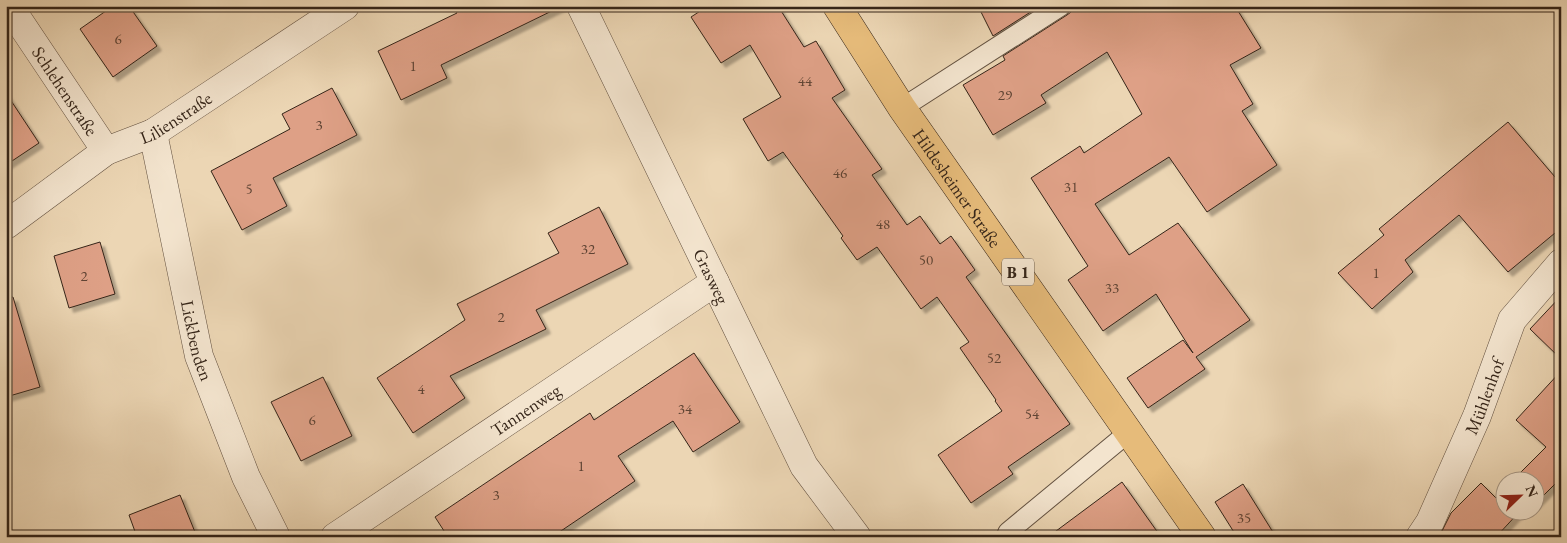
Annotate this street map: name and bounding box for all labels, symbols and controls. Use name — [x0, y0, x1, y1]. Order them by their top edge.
house number: 6 — [114, 29, 122, 48]
street label: Schlehenstraße — [28, 42, 104, 140]
house number: 1 — [409, 56, 417, 75]
house number: 44 — [798, 71, 813, 90]
house number: 29 — [998, 85, 1012, 104]
street label: Lilienstraße — [137, 86, 216, 148]
house number: 3 — [315, 115, 323, 134]
street label: Hildesheimer Straße — [908, 124, 1007, 252]
house number: 46 — [833, 163, 847, 182]
house number: 31 — [1064, 177, 1078, 196]
house number: 5 — [245, 179, 253, 198]
house number: 48 — [876, 214, 890, 233]
house number: 32 — [581, 239, 596, 258]
street label: Grasweg — [689, 244, 735, 308]
house number: 50 — [919, 250, 933, 269]
road number: B 1 — [1002, 258, 1034, 286]
house number: 1 — [1372, 263, 1380, 282]
house number: 2 — [80, 266, 88, 285]
house number: 33 — [1105, 278, 1119, 297]
street label: Lickbenden — [176, 298, 219, 384]
house number: 2 — [497, 307, 505, 326]
house number: 52 — [987, 348, 1002, 367]
street label: Mühlenhof — [1459, 353, 1509, 438]
street label: Tannenweg — [486, 378, 565, 441]
house number: 4 — [417, 379, 425, 398]
house number: 34 — [678, 399, 693, 418]
house number: 54 — [1025, 404, 1040, 423]
house number: 6 — [308, 410, 316, 429]
house number: 1 — [577, 456, 585, 475]
north arrow — [1494, 470, 1544, 520]
text: N — [1521, 482, 1543, 500]
house number: 3 — [492, 485, 500, 504]
house number: 35 — [1237, 508, 1251, 527]

